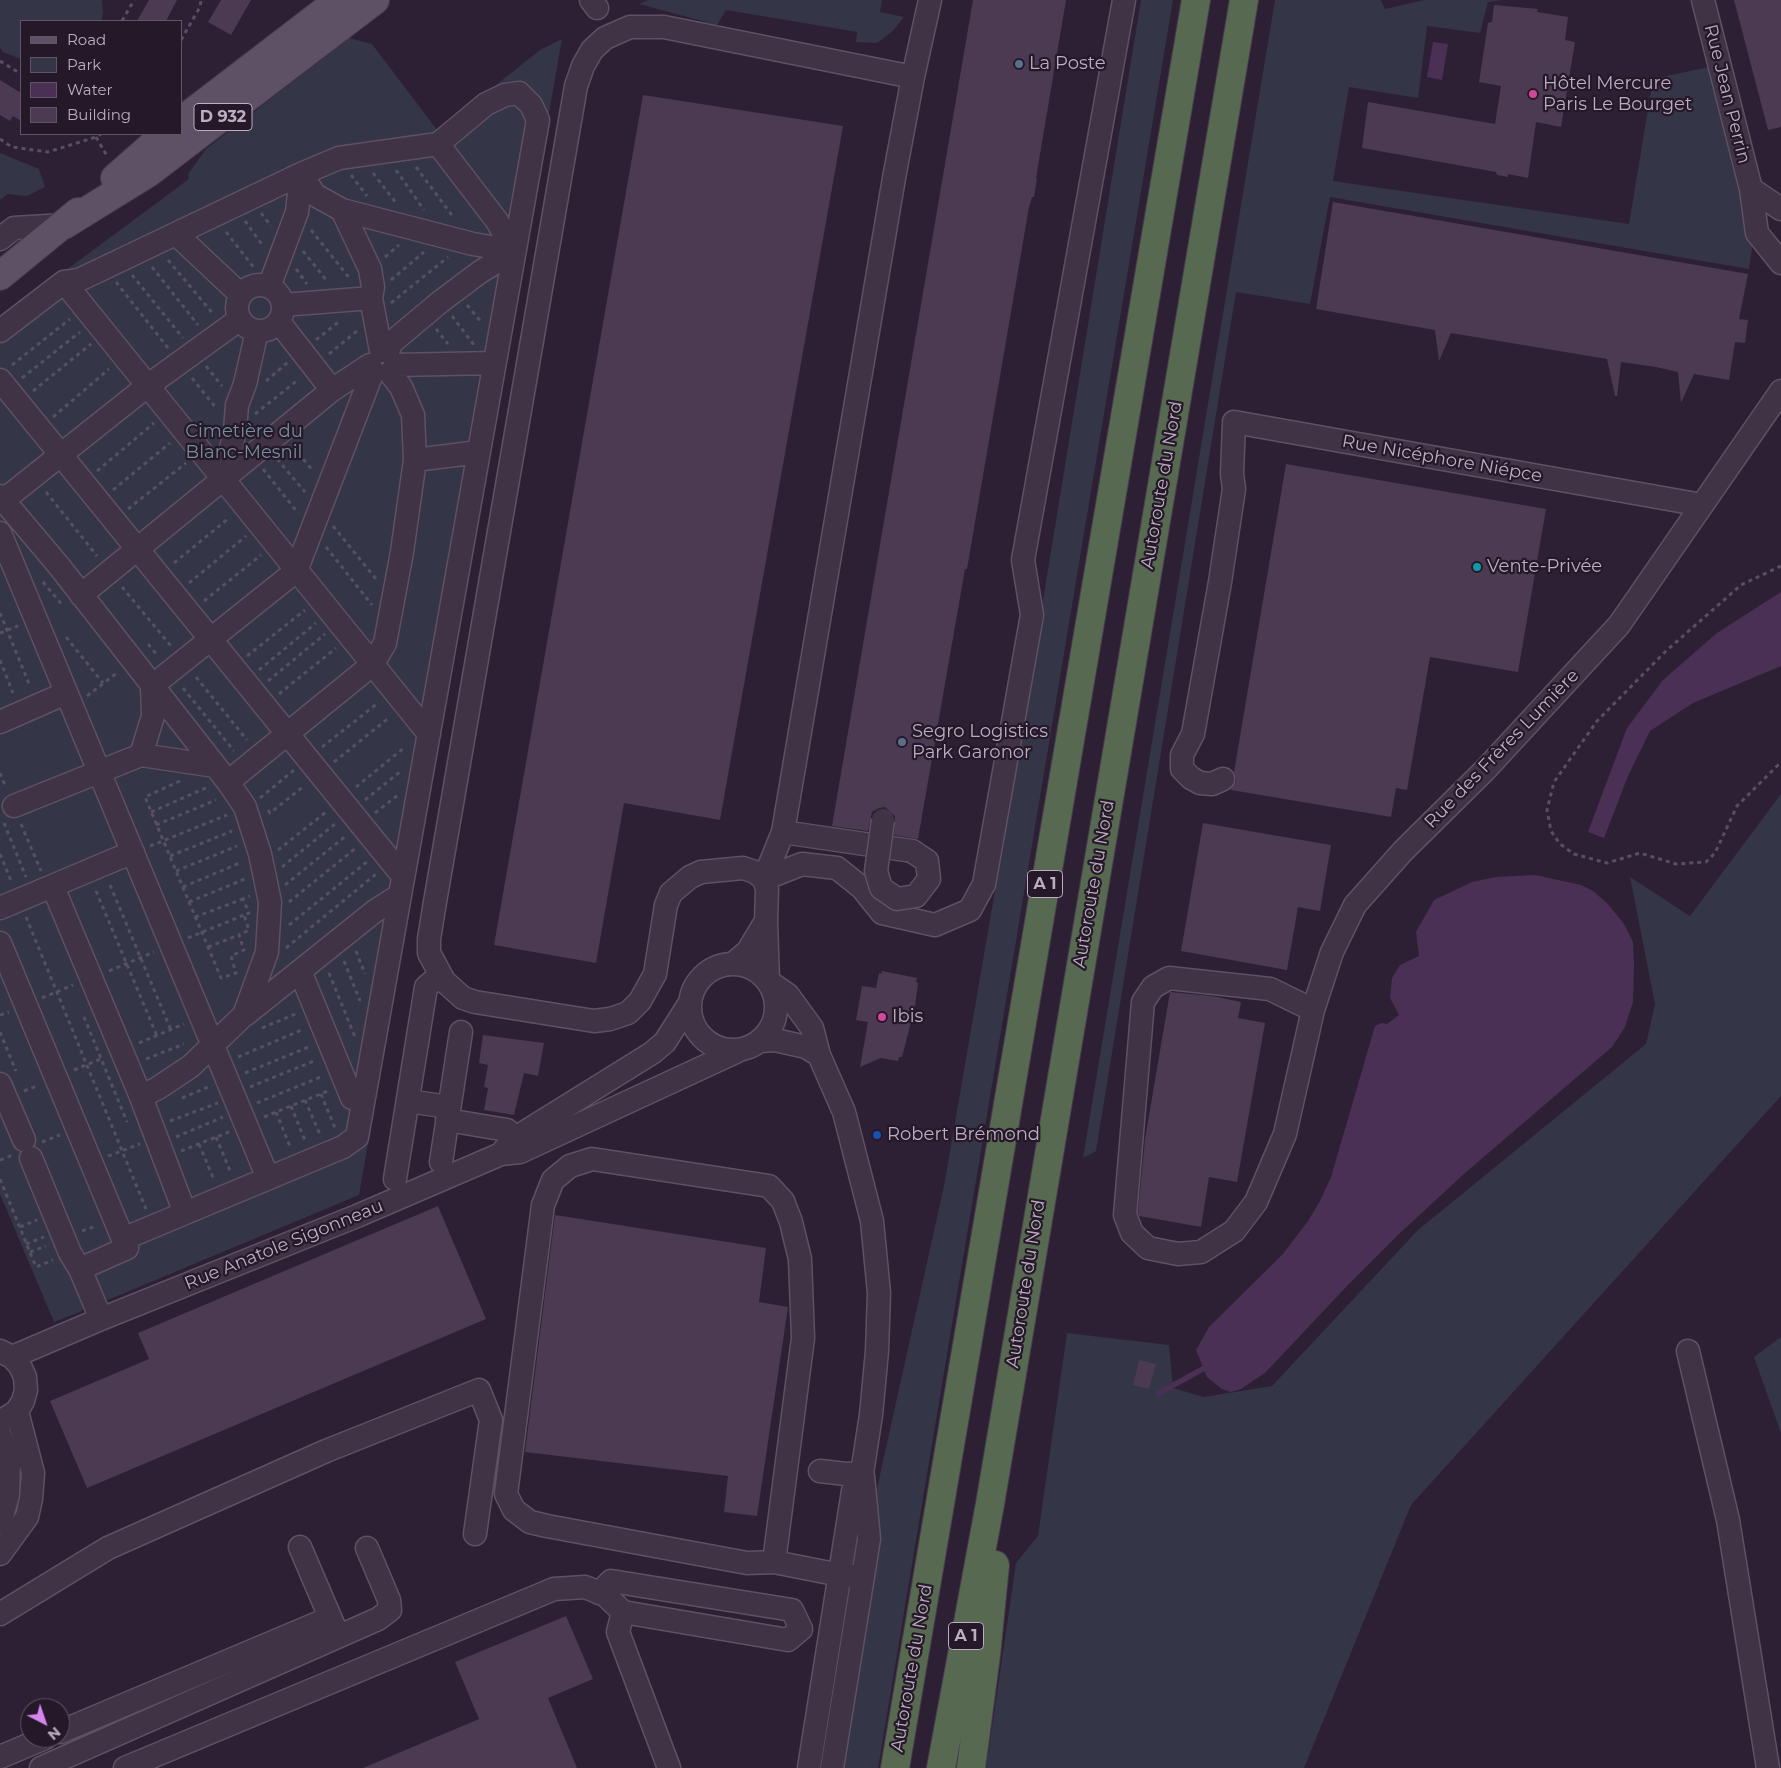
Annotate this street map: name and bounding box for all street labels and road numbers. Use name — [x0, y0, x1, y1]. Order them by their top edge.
street label: Rue Jean Perrin — [1699, 22, 1755, 166]
road number: D 932 — [194, 104, 252, 130]
street label: Autoroute du Nord — [1137, 399, 1187, 571]
street label: Rue Nicéphore Niépce — [1340, 431, 1544, 487]
street label: Rue des Frères Lumière — [1420, 665, 1584, 833]
street label: Autoroute du Nord — [1069, 798, 1119, 970]
road number: A 1 — [1028, 871, 1062, 898]
street label: Rue Anatole Sigonneau — [182, 1195, 386, 1295]
street label: Autoroute du Nord — [1002, 1198, 1050, 1370]
street label: Autoroute du Nord — [887, 1582, 937, 1754]
road number: A 1 — [948, 1622, 984, 1650]

